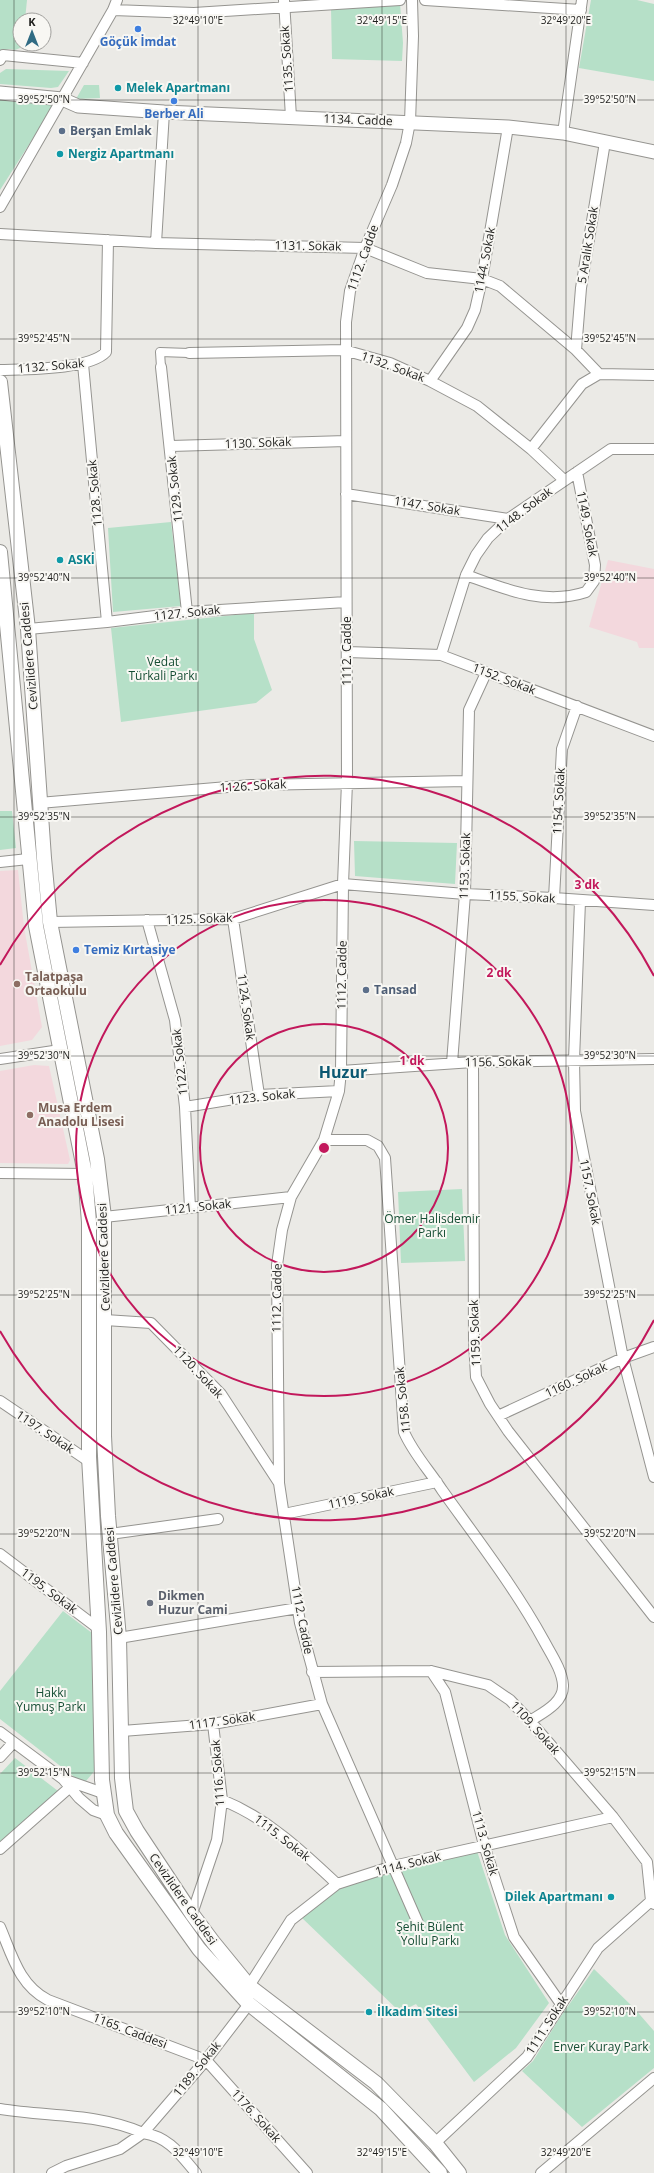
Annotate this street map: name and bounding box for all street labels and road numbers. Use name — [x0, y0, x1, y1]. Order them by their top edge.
street label: 1135. Sokak — [276, 24, 297, 93]
street label: 1134. Cadde — [323, 110, 393, 129]
street label: 5 Aralık Sokak — [573, 205, 602, 285]
street label: 1112. Cadde — [343, 222, 382, 293]
street label: 1144. Sokak — [470, 225, 499, 294]
street label: 1131. Sokak — [274, 236, 342, 255]
street label: 1132. Sokak — [359, 347, 428, 386]
street label: 1132. Sokak — [17, 354, 86, 377]
street label: 1130. Sokak — [224, 433, 292, 452]
street label: 1129. Sokak — [162, 454, 186, 523]
street label: 1128. Sokak — [83, 458, 106, 527]
street label: 1148. Sokak — [492, 482, 556, 536]
street label: 1149. Sokak — [573, 489, 602, 559]
street label: 1147. Sokak — [393, 492, 462, 519]
street label: 1127. Sokak — [153, 600, 222, 624]
street label: Cevizlidere Caddesi — [15, 601, 42, 711]
street label: 1112. Cadde — [338, 616, 355, 686]
street label: 1152. Sokak — [470, 659, 539, 699]
street label: 1154. Sokak — [548, 766, 569, 835]
street label: 1126. Sokak — [219, 775, 287, 796]
street label: 1153. Sokak — [455, 832, 474, 900]
street label: 1155. Sokak — [488, 886, 557, 907]
street label: 1125. Sokak — [165, 909, 233, 928]
street label: 1112. Cadde — [332, 940, 351, 1010]
street label: 1124. Sokak — [233, 973, 260, 1042]
street label: 1122. Sokak — [167, 1027, 191, 1096]
street label: 1156. Sokak — [464, 1052, 532, 1071]
street label: 1123. Sokak — [228, 1084, 297, 1108]
street label: 1157. Sokak — [576, 1157, 605, 1227]
street label: 1121. Sokak — [164, 1194, 233, 1218]
street label: Cevizlidere Caddesi — [93, 1203, 114, 1311]
street label: 1112. Cadde — [267, 1263, 286, 1333]
street label: 1159. Sokak — [465, 1299, 484, 1367]
street label: 1120. Sokak — [169, 1341, 228, 1402]
street label: 1160. Sokak — [542, 1357, 610, 1401]
street label: 1158. Sokak — [390, 1365, 414, 1434]
street label: 1197. Sokak — [13, 1406, 78, 1458]
street label: 1119. Sokak — [326, 1482, 396, 1513]
street label: Cevizlidere Caddesi — [100, 1526, 127, 1636]
street label: 1195. Sokak — [18, 1564, 82, 1618]
street label: 1112. Cadde — [288, 1584, 318, 1656]
street label: 1109. Sokak — [507, 1697, 564, 1759]
street label: 1117. Sokak — [188, 1707, 257, 1734]
street label: 1116. Sokak — [207, 1738, 228, 1807]
street label: 1113. Sokak — [468, 1808, 503, 1878]
street label: 1115. Sokak — [251, 1810, 314, 1865]
street label: 1114. Sokak — [373, 1847, 443, 1880]
street label: Cevizlidere Caddesi — [145, 1850, 221, 1948]
street label: 1111. Sokak — [521, 1992, 572, 2057]
street label: 1165. Caddesi — [91, 2009, 170, 2052]
street label: 1189. Sokak — [169, 2037, 225, 2100]
street label: 1176. Sokak — [228, 2085, 285, 2147]

